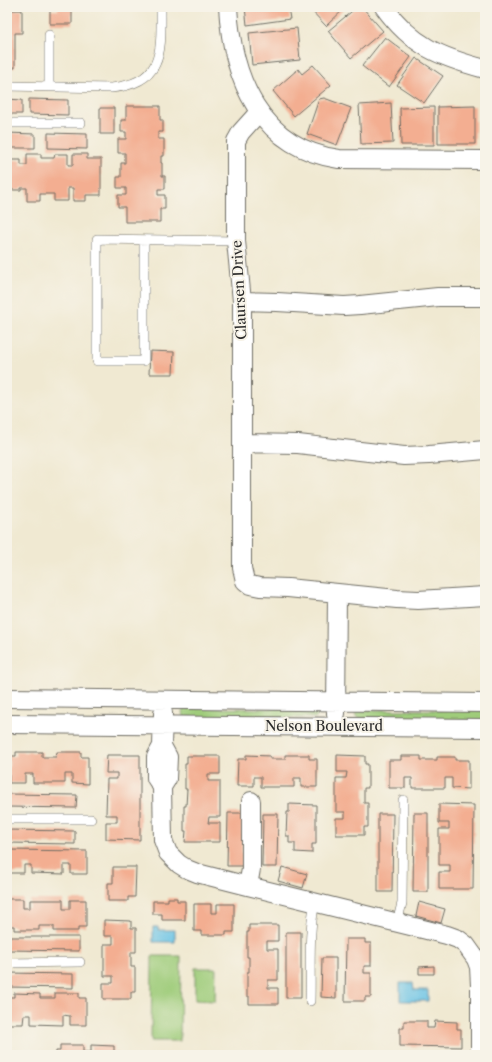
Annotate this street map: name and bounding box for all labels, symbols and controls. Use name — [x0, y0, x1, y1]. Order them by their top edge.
street label: Claursen Drive — [227, 240, 251, 340]
street label: Nelson Boulevard — [265, 717, 383, 735]

